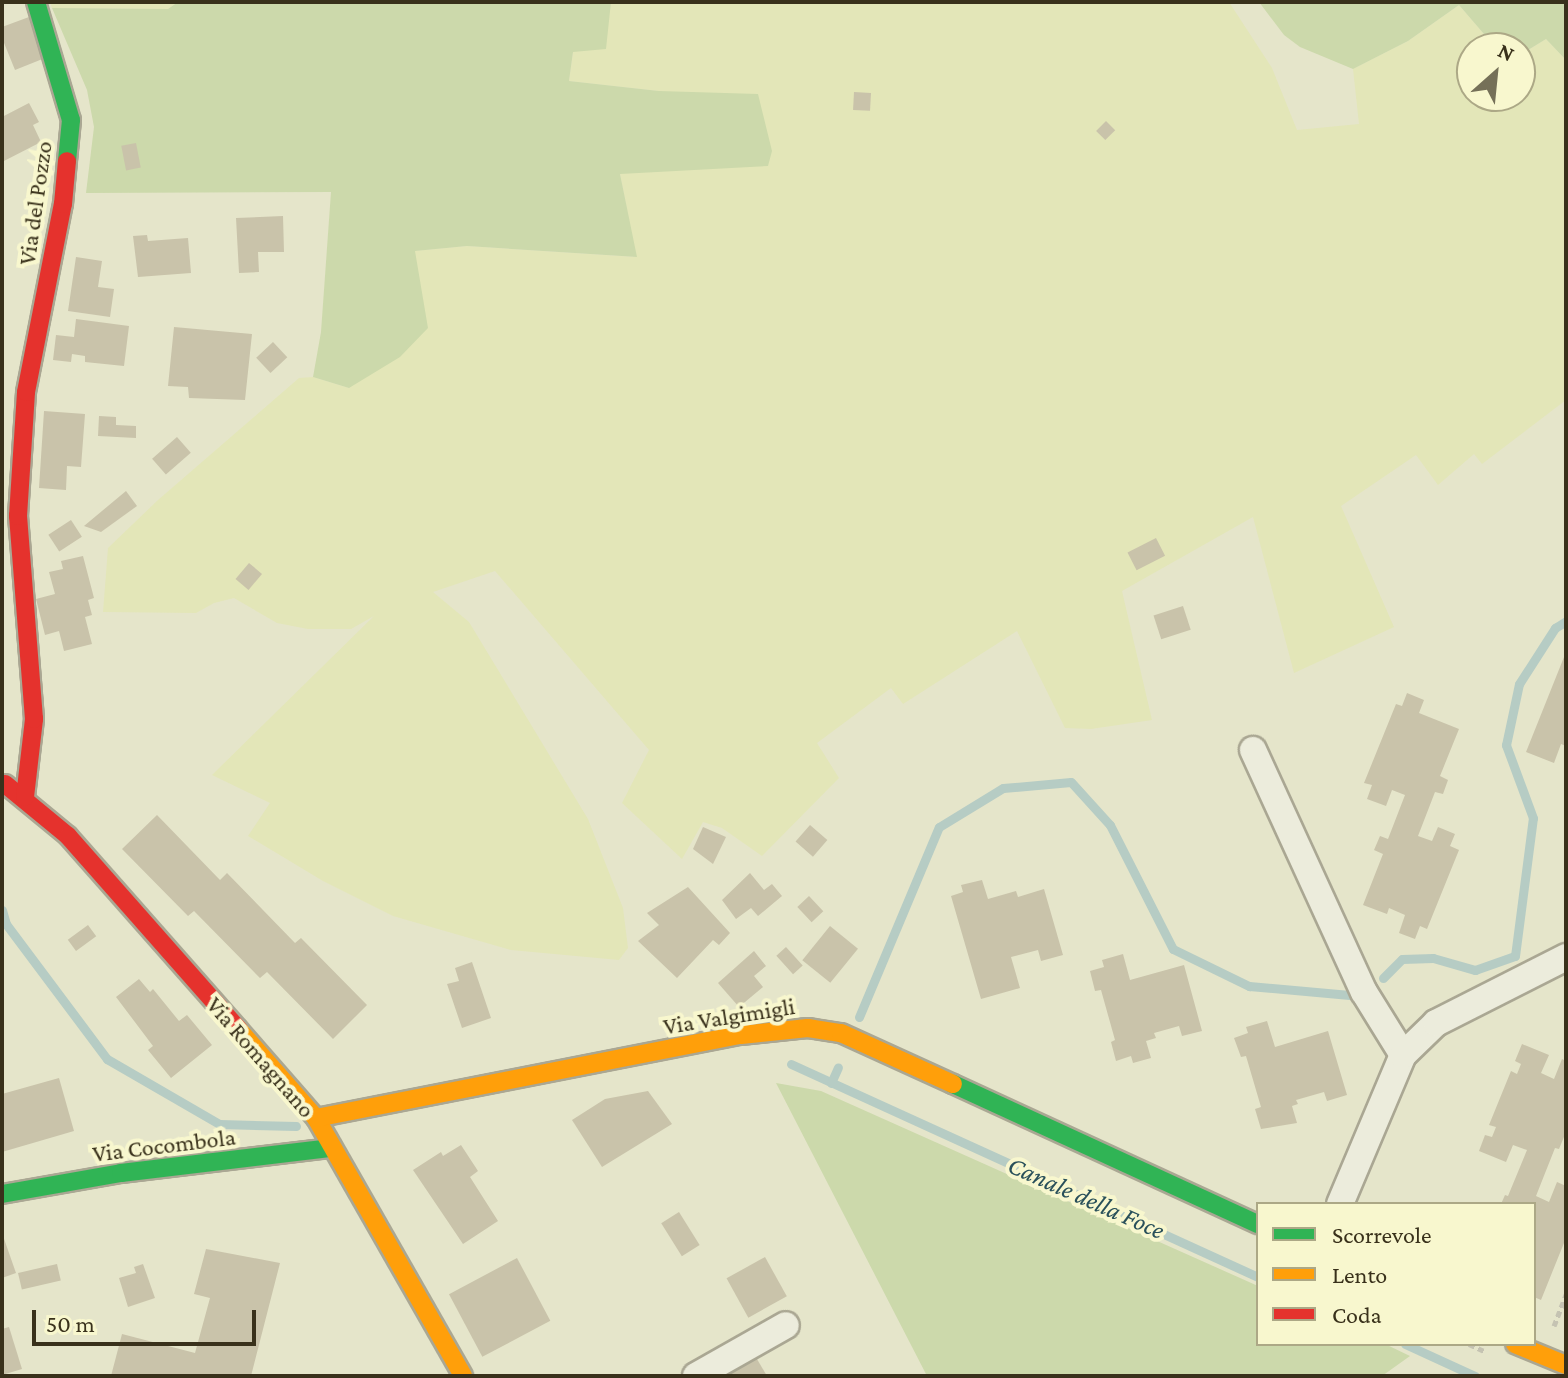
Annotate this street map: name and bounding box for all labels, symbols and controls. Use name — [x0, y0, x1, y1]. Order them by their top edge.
north arrow — [1456, 32, 1536, 112]
text: N — [1494, 37, 1519, 66]
street label: Via del Pozzo — [12, 139, 58, 267]
street label: Via Romagnano — [201, 991, 321, 1123]
street label: Via Valgimigli — [661, 991, 797, 1041]
street label: Via Cocombola — [91, 1122, 237, 1168]
water label: Canale della Foce — [1003, 1150, 1169, 1246]
legend — [1256, 1202, 1536, 1346]
text: Scorrevole — [1332, 1221, 1432, 1248]
text: Lento — [1332, 1261, 1387, 1288]
scale bar — [36, 1294, 260, 1344]
text: Coda — [1332, 1301, 1382, 1328]
text: 50 m — [46, 1310, 95, 1337]

